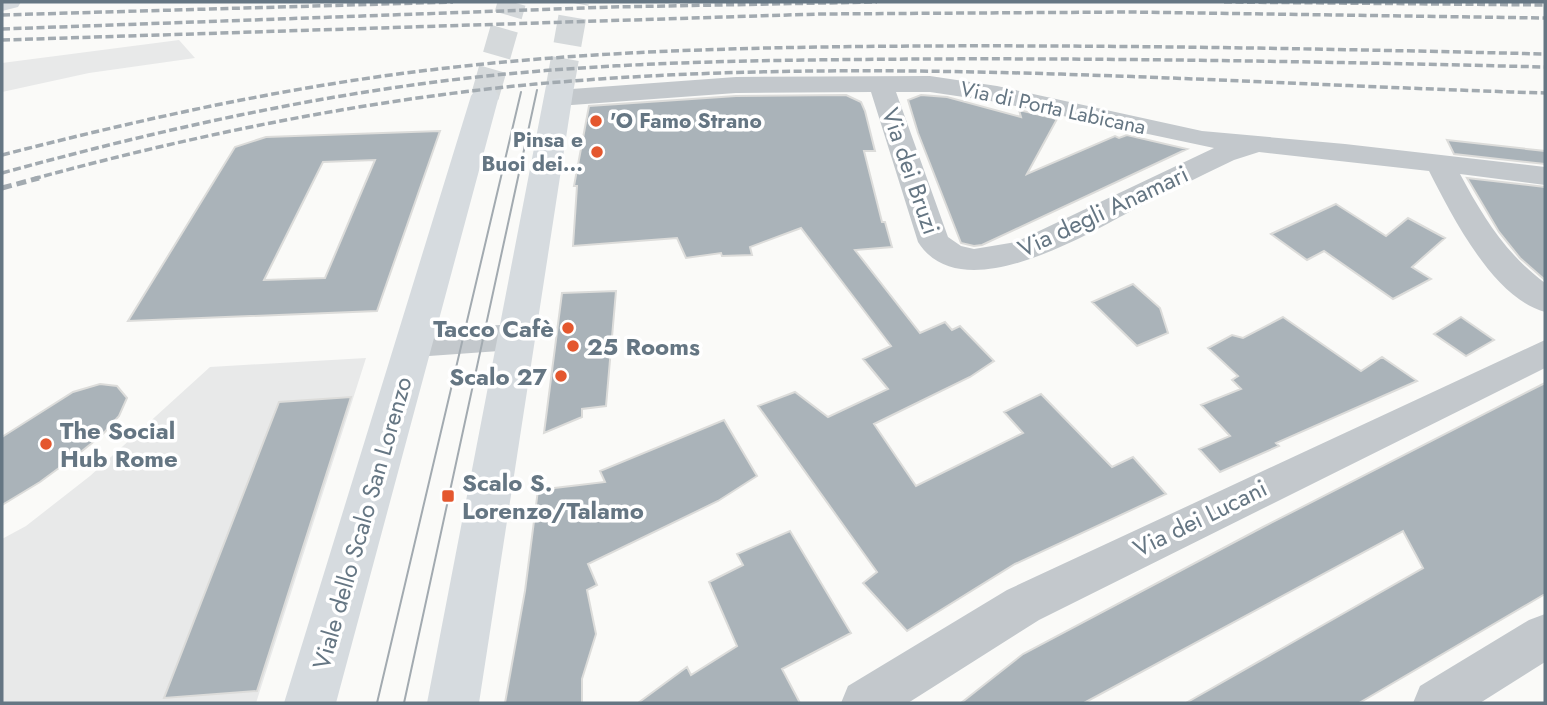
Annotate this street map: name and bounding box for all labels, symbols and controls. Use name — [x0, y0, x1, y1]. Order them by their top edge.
street label: Via di Porta Labicana — [958, 74, 1148, 142]
street label: Via dei Bruzi — [873, 103, 949, 239]
place label: 'O Famo Strano — [610, 106, 762, 136]
marker: 'O Famo Strano — [588, 113, 604, 129]
place label: Pinsa e Buoi dei... — [481, 125, 583, 179]
marker: Pinsa e Buoi dei... — [589, 144, 605, 160]
street label: Via degli Anamari — [1012, 156, 1194, 266]
place label: Tacco Cafè — [433, 311, 554, 346]
marker: Tacco Cafè — [560, 320, 576, 336]
place label: 25 Rooms — [587, 329, 700, 364]
marker: 25 Rooms — [565, 338, 581, 354]
place label: Scalo 27 — [449, 359, 548, 394]
marker: Scalo 27 — [553, 368, 569, 384]
street label: Viale dello Scalo San Lorenzo — [303, 372, 421, 674]
place label: The Social Hub Rome — [60, 413, 178, 476]
marker: The Social Hub Rome — [38, 436, 54, 452]
place label: Scalo S. Lorenzo/Talamo — [462, 465, 644, 528]
street label: Via dei Lucani — [1127, 470, 1273, 566]
marker: Scalo S. Lorenzo/Talamo — [440, 488, 456, 504]

